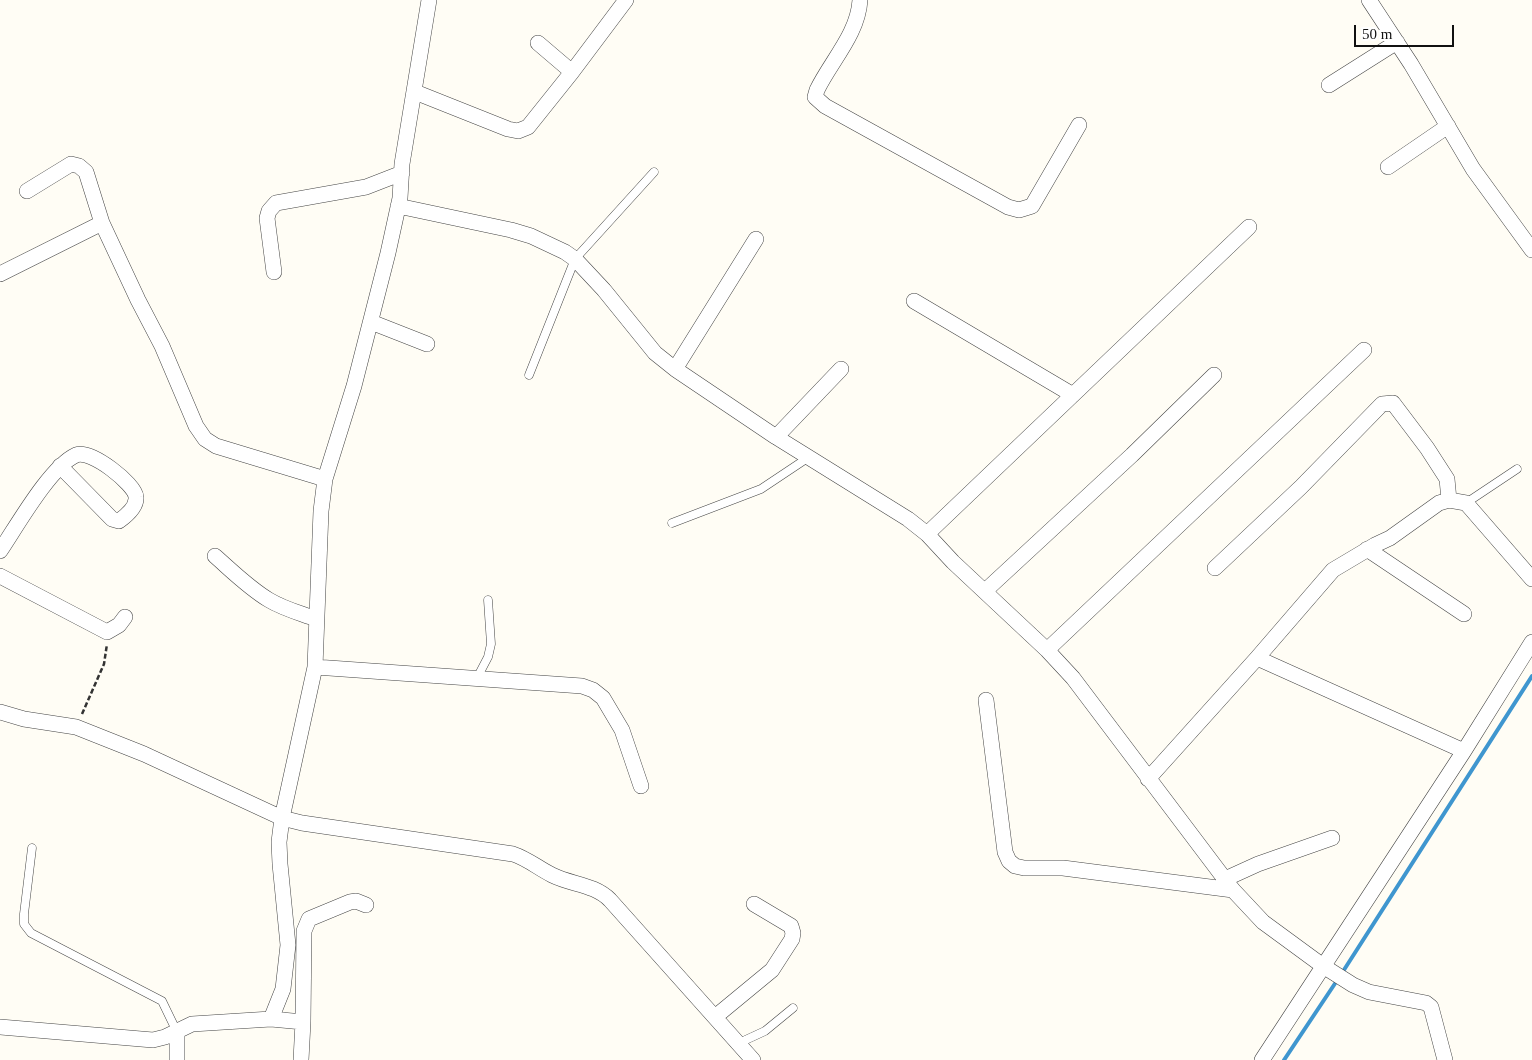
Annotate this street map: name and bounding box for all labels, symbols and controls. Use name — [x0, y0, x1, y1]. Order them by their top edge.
scale bar — [1357, 15, 1457, 47]
text: 50 m — [1362, 26, 1392, 42]

